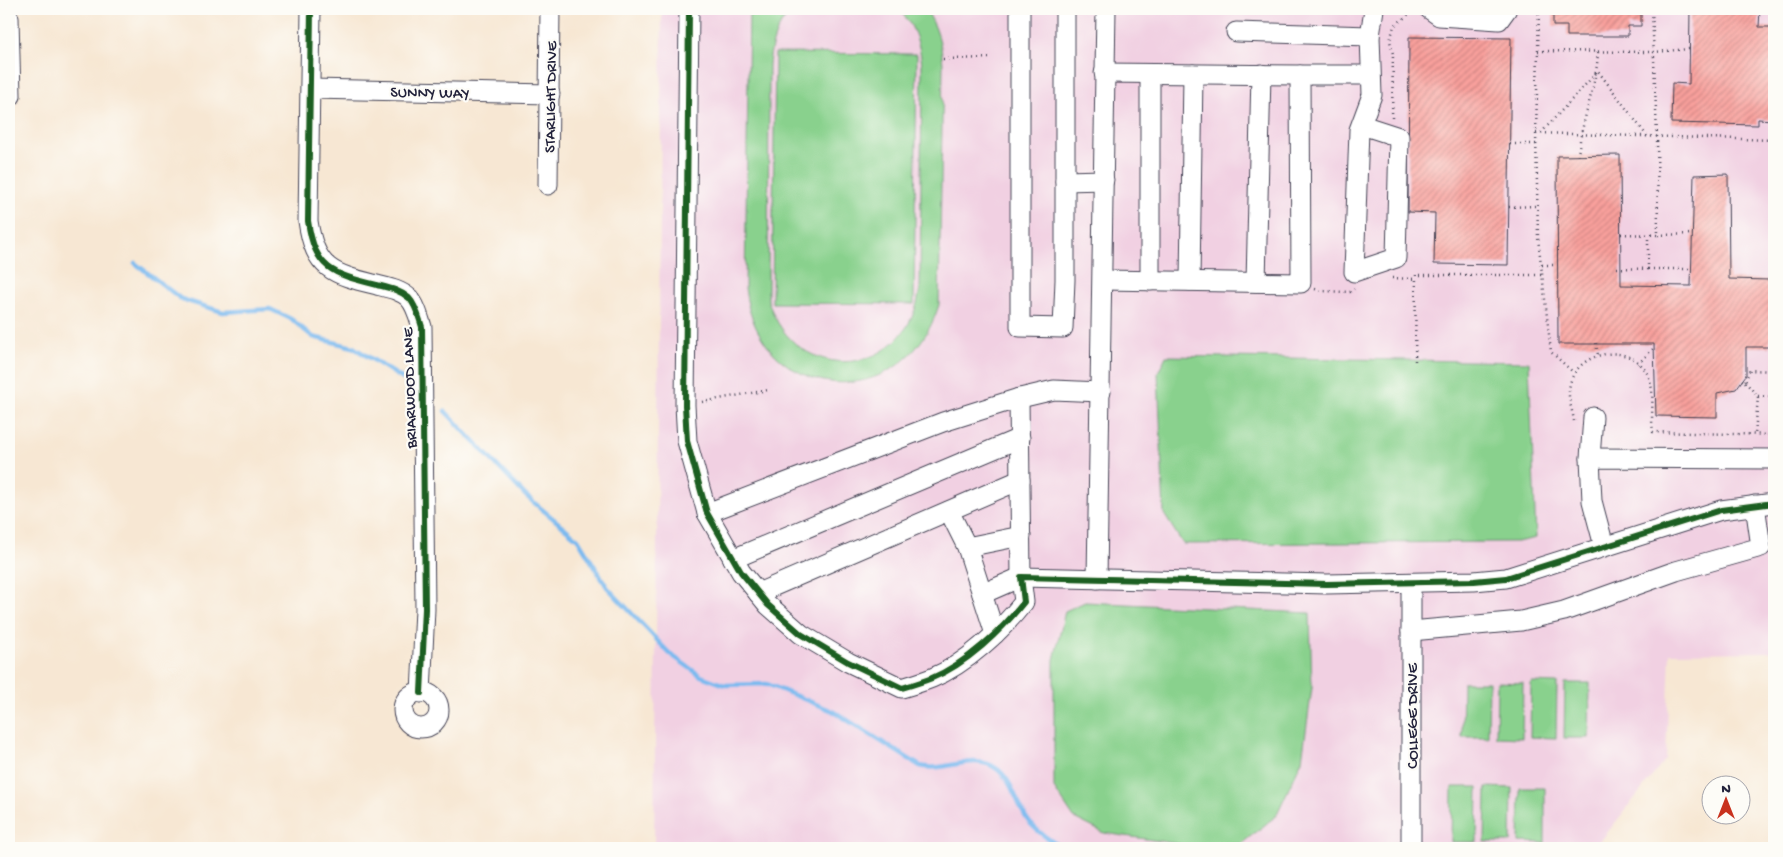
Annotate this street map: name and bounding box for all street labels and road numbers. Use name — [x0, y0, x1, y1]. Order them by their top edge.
street label: STARLIGHT DRIVE — [542, 40, 563, 153]
street label: SUNNY WAY — [390, 84, 470, 105]
street label: BRIARWOOD LANE — [400, 326, 423, 450]
street label: COLLEGE DRIVE — [1405, 662, 1424, 769]

